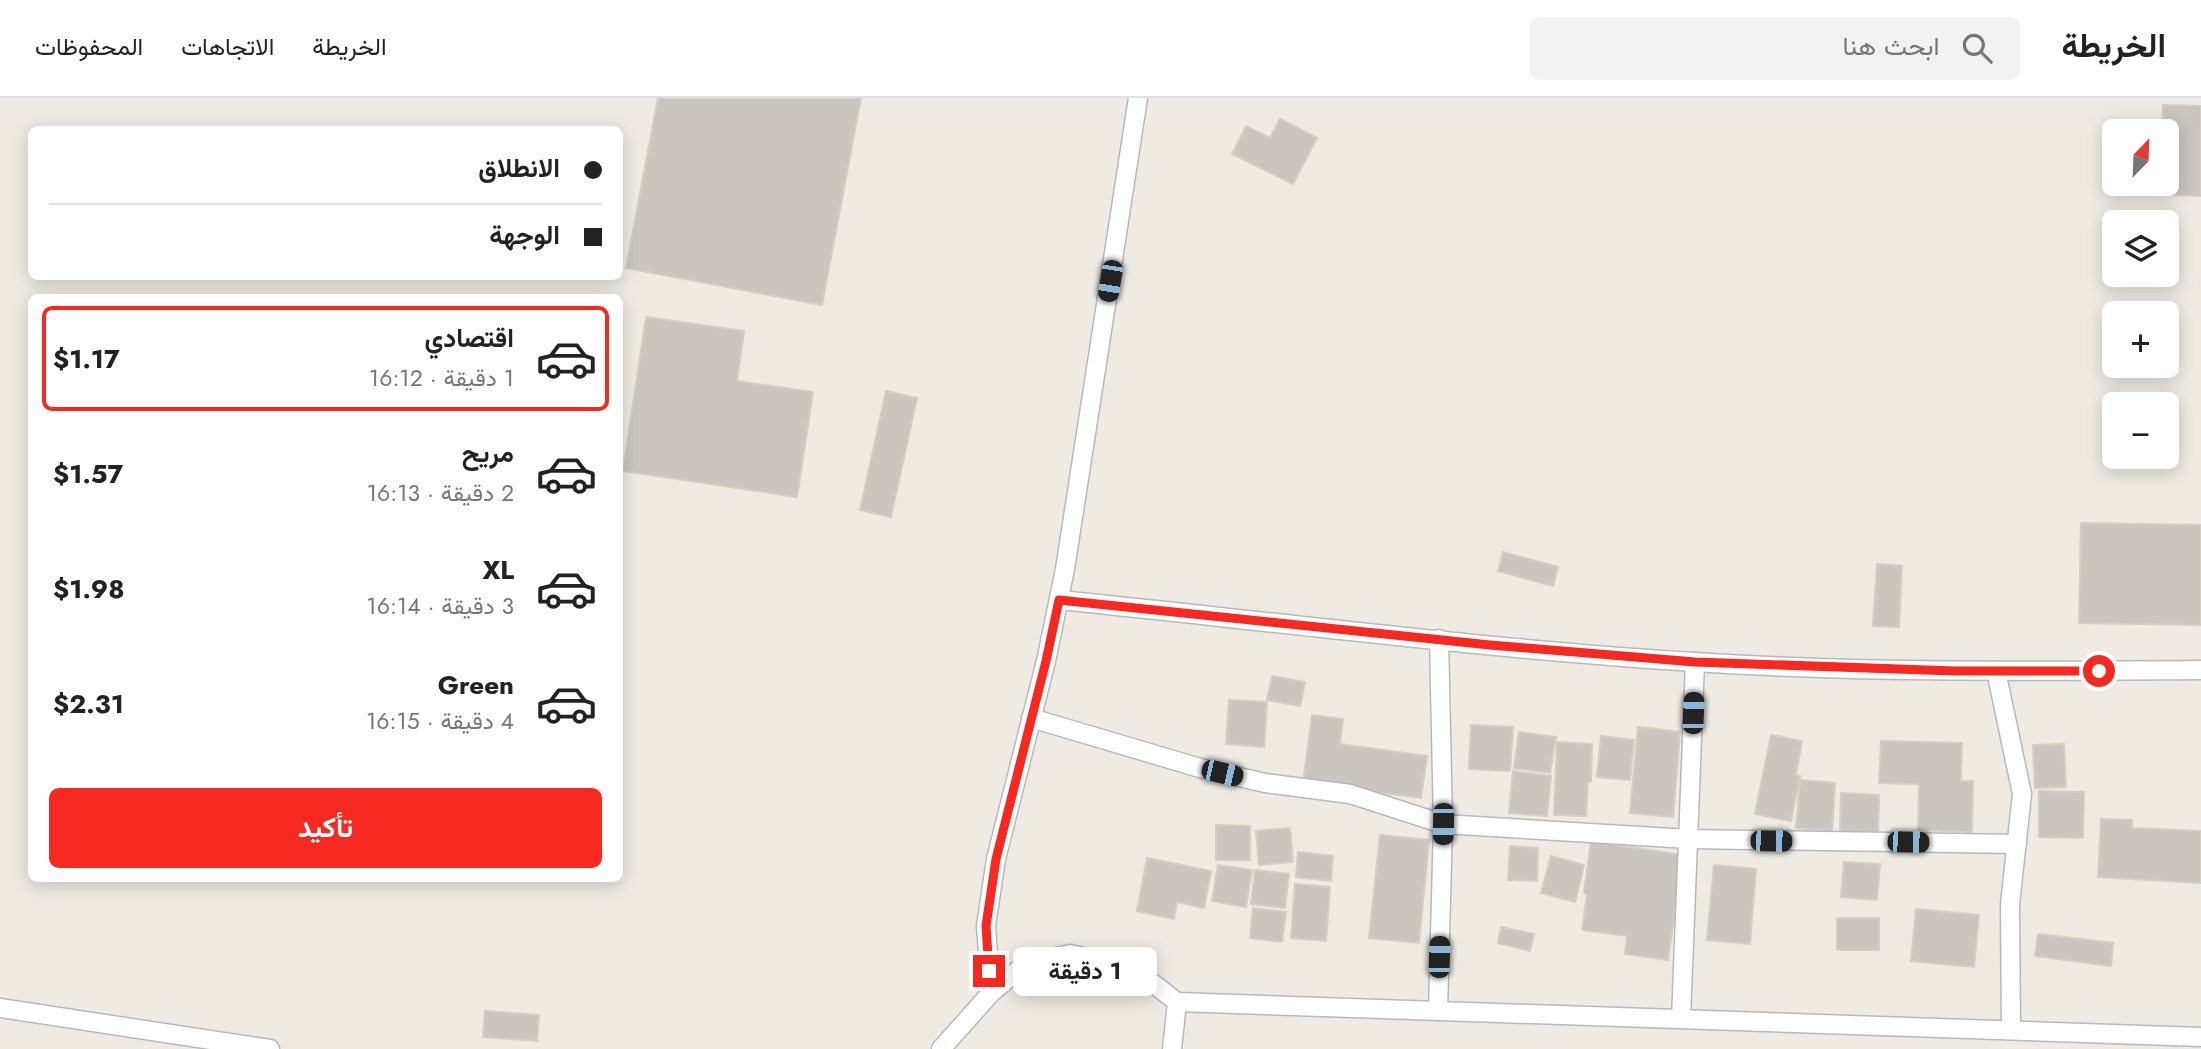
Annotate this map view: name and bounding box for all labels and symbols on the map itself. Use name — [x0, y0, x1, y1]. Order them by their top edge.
north arrow — [2102, 119, 2179, 196]
car — [1097, 259, 1124, 303]
route start — [2083, 655, 2115, 687]
car — [1682, 692, 1705, 734]
car — [1200, 758, 1245, 788]
car — [1433, 803, 1454, 845]
car — [1750, 830, 1793, 852]
car — [1887, 831, 1930, 853]
car — [1428, 936, 1451, 978]
callout: 1 دقيقة — [1014, 946, 1157, 996]
route end — [973, 955, 1005, 987]

